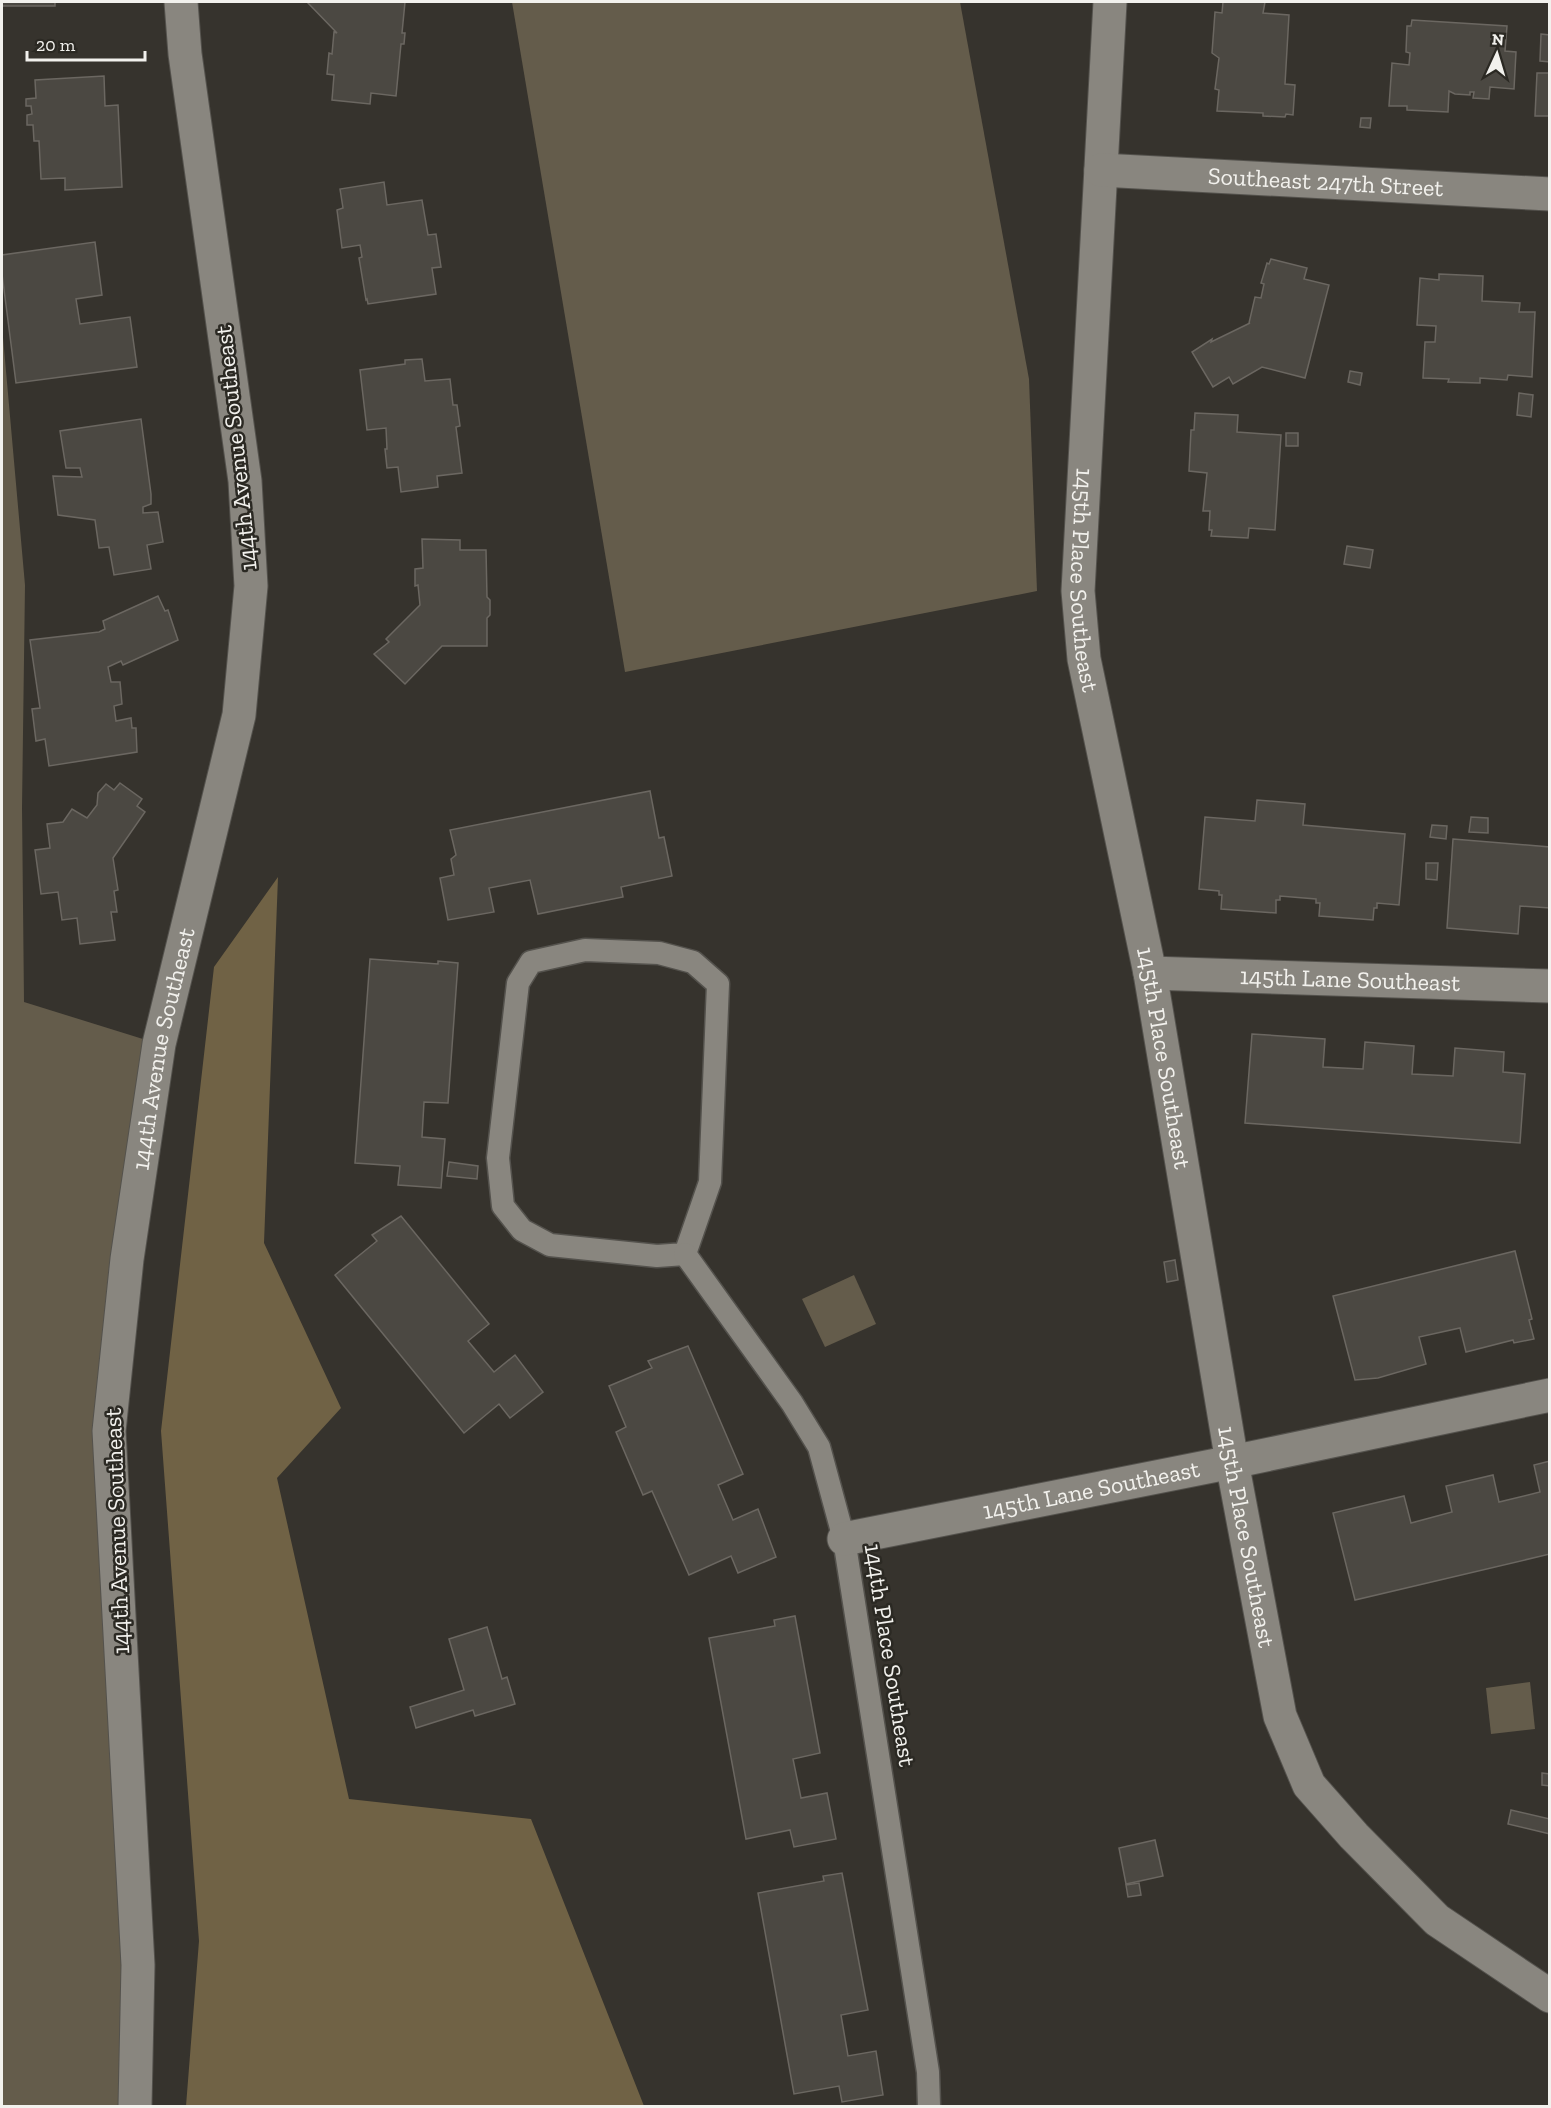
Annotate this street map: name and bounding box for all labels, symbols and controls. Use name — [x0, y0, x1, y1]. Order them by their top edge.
scale bar — [27, 24, 146, 62]
north arrow — [1467, 24, 1527, 84]
text: N — [1491, 30, 1505, 49]
text: 20 m — [36, 34, 76, 56]
street label: Southeast 247th Street — [1207, 161, 1444, 202]
street label: 144th Avenue Southeast — [208, 324, 263, 572]
street label: 145th Place Southeast — [1064, 467, 1106, 695]
street label: 144th Avenue Southeast — [125, 925, 201, 1172]
street label: 145th Place Southeast — [1131, 944, 1198, 1171]
street label: 145th Lane Southeast — [1239, 961, 1461, 997]
street label: 144th Avenue Southeast — [98, 1407, 135, 1655]
street label: 145th Place Southeast — [1212, 1424, 1282, 1650]
street label: 145th Lane Southeast — [980, 1454, 1202, 1525]
street label: 144th Place Southeast — [859, 1541, 922, 1769]

